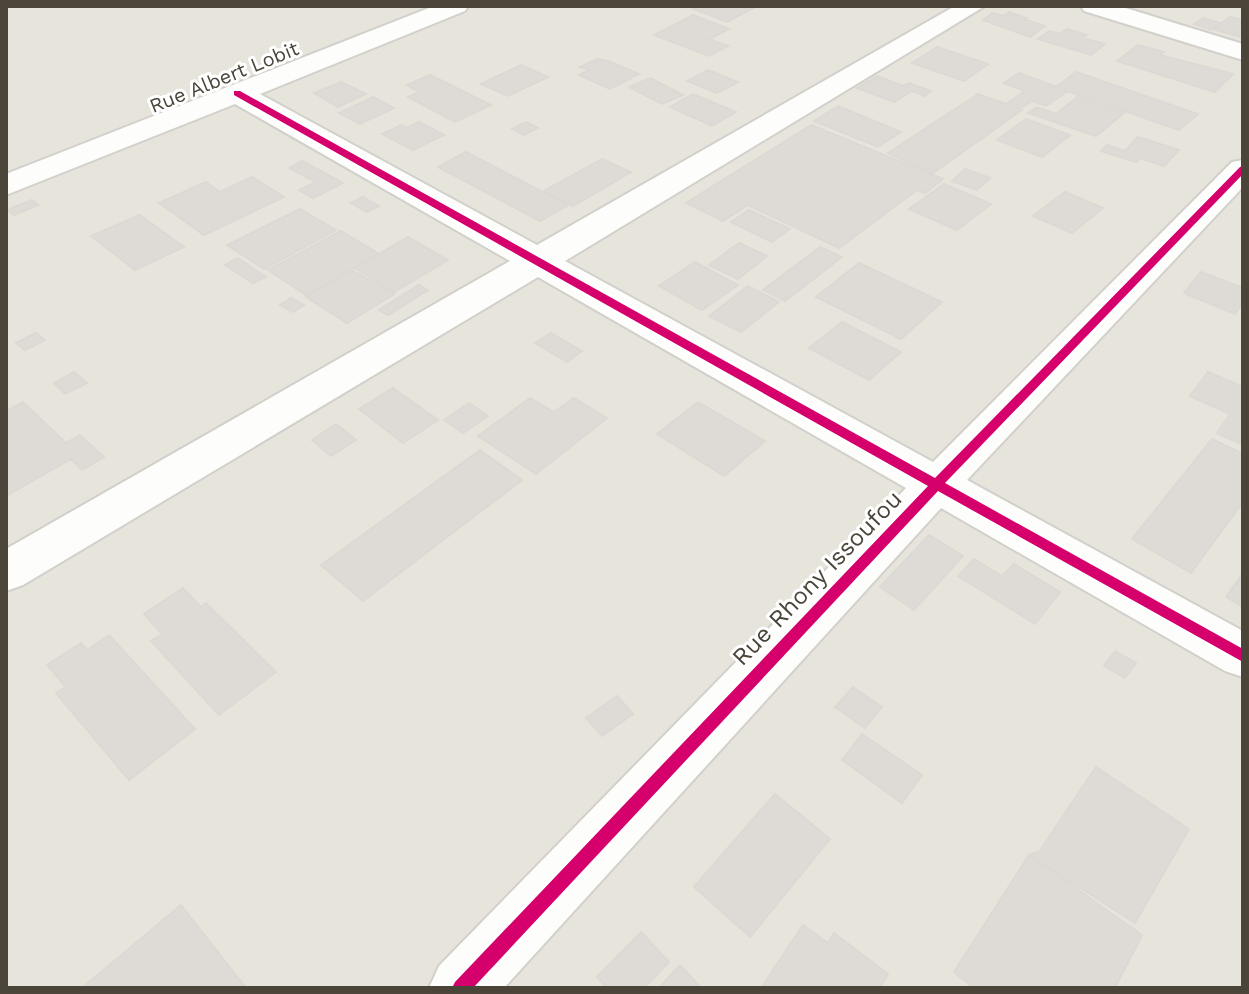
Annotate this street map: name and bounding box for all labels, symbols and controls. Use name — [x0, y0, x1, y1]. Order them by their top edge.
street label: Rue Albert Lobit — [146, 36, 303, 118]
street label: Rue Rhony Issoufou — [726, 485, 908, 671]

